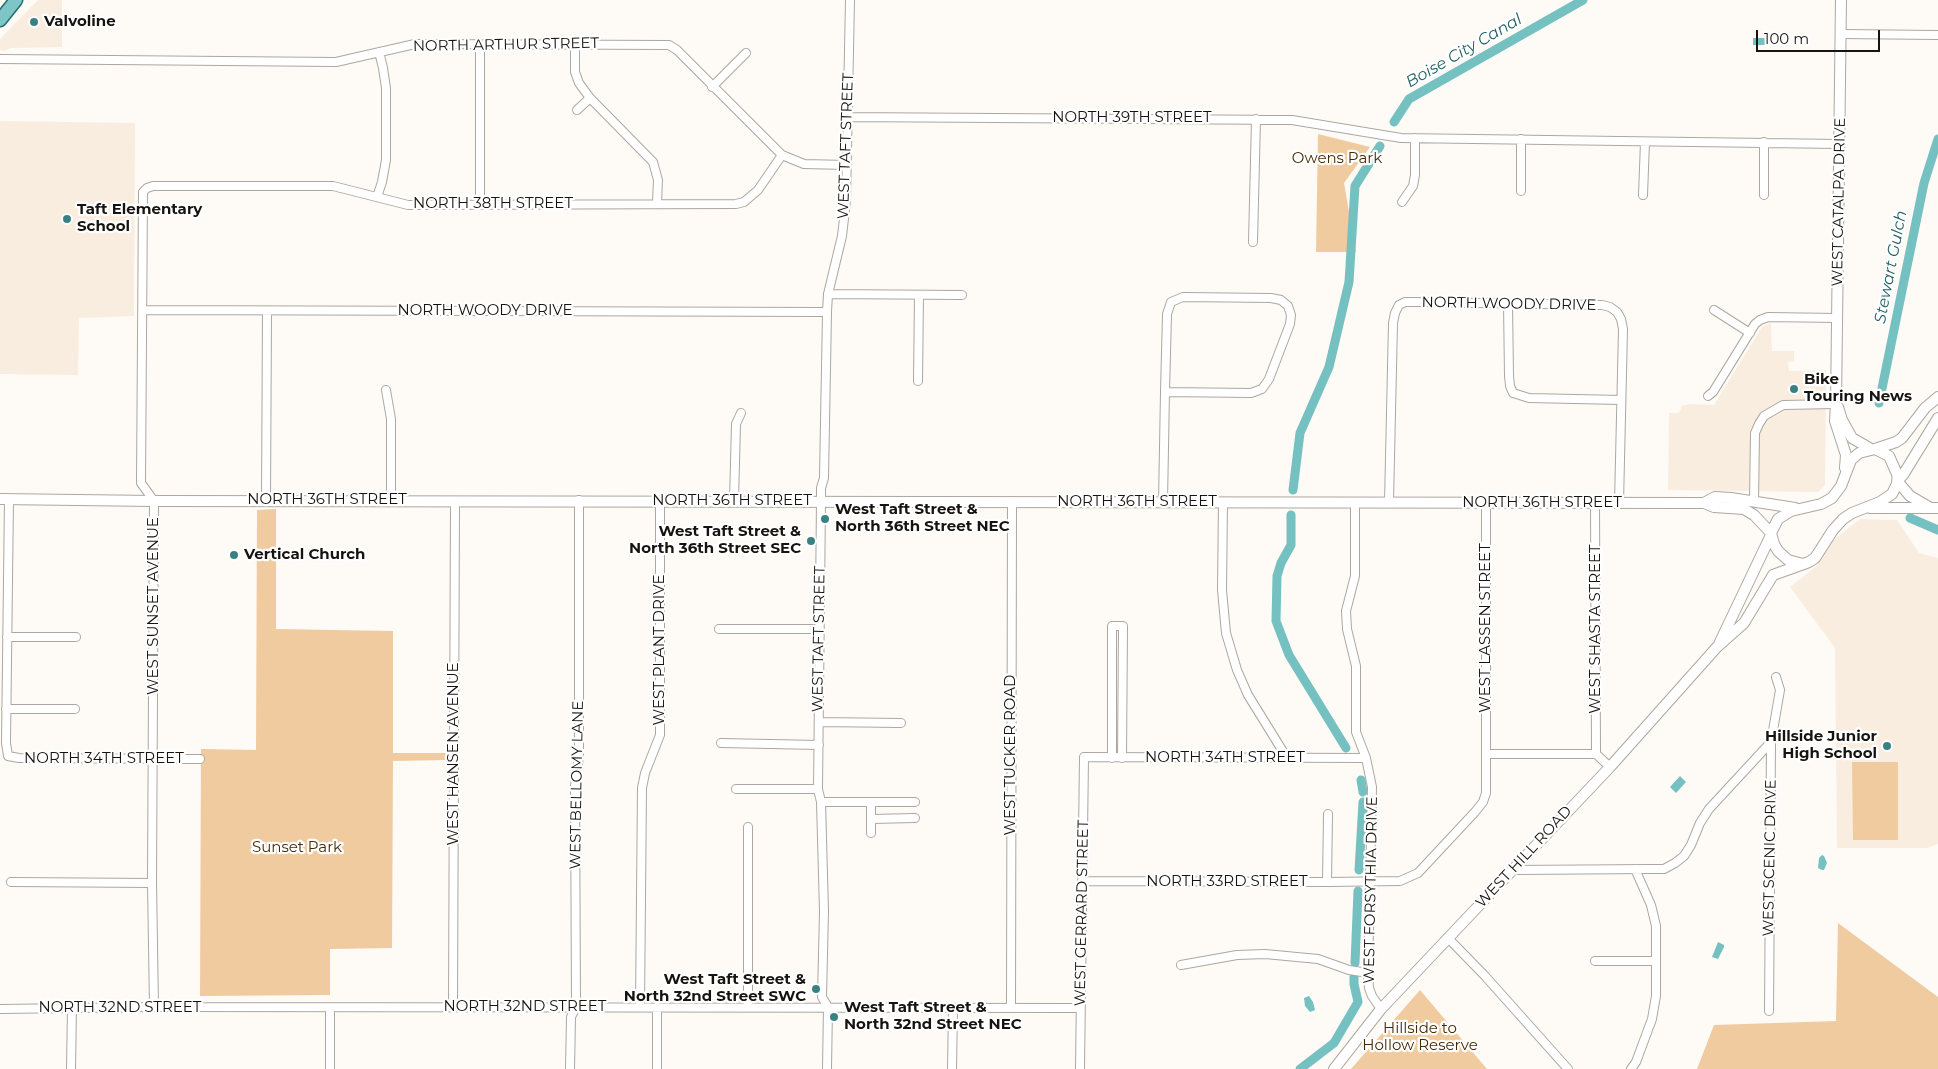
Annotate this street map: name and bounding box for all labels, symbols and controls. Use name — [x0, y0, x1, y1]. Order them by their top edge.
water label: Boise City Canal — [1403, 10, 1525, 92]
place label: Valvoline — [44, 13, 116, 31]
marker: Valvoline — [28, 16, 40, 28]
scale bar — [1758, 20, 1882, 52]
text: 100 m — [1764, 29, 1809, 48]
street label: NORTH ARTHUR STREET — [413, 34, 599, 56]
street label: WEST TAFT STREET — [834, 73, 858, 219]
street label: NORTH 39TH STREET — [1052, 109, 1212, 127]
street label: WEST CATALPA DRIVE — [1829, 117, 1849, 287]
park label: Owens Park — [1292, 150, 1382, 168]
street label: NORTH 38TH STREET — [413, 195, 573, 213]
place label: Taft Elementary School — [77, 201, 202, 236]
water label: Stewart Gulch — [1871, 209, 1911, 325]
marker: Taft Elementary School — [61, 213, 73, 225]
street label: NORTH WOODY DRIVE — [1421, 293, 1597, 315]
street label: NORTH WOODY DRIVE — [398, 302, 572, 320]
place label: Bike Touring News — [1804, 371, 1912, 406]
marker: Bike Touring News — [1788, 383, 1800, 395]
street label: NORTH 36TH STREET — [247, 491, 407, 509]
street label: NORTH 36TH STREET — [652, 492, 812, 510]
street label: NORTH 36TH STREET — [1057, 493, 1217, 511]
street label: NORTH 36TH STREET — [1462, 494, 1622, 512]
place label: West Taft Street & North 36th Street NEC — [835, 501, 1010, 536]
marker: West Taft Street & North 36th Street NEC — [819, 513, 831, 525]
street label: WEST SUNSET AVENUE — [145, 517, 163, 695]
place label: West Taft Street & North 36th Street SEC — [629, 523, 801, 558]
marker: West Taft Street & North 36th Street SEC — [805, 535, 817, 547]
street label: WEST LASSEN STREET — [1477, 543, 1495, 713]
street label: WEST SHASTA STREET — [1587, 544, 1605, 714]
place label: Vertical Church — [244, 546, 365, 564]
marker: Vertical Church — [228, 549, 240, 561]
street label: WEST TAFT STREET — [809, 566, 829, 712]
street label: WEST PLANT DRIVE — [651, 575, 669, 725]
street label: WEST HANSEN AVENUE — [445, 662, 463, 846]
street label: WEST TUCKER ROAD — [1002, 675, 1020, 835]
street label: WEST BELLOMY LANE — [567, 700, 587, 870]
place label: Hillside Junior High School — [1765, 728, 1877, 763]
marker: Hillside Junior High School — [1881, 740, 1893, 752]
street label: NORTH 34TH STREET — [1145, 749, 1305, 767]
street label: NORTH 34TH STREET — [24, 750, 184, 768]
street label: WEST SCENIC DRIVE — [1760, 779, 1780, 937]
street label: WEST FORSYTHIA DRIVE — [1360, 796, 1382, 984]
street label: WEST HILL ROAD — [1472, 802, 1576, 912]
street label: WEST GERRARD STREET — [1071, 820, 1093, 1006]
park label: Sunset Park — [252, 839, 342, 857]
street label: NORTH 33RD STREET — [1146, 873, 1308, 891]
place label: West Taft Street & North 32nd Street SWC — [624, 971, 806, 1006]
marker: West Taft Street & North 32nd Street SWC — [810, 983, 822, 995]
street label: NORTH 32ND STREET — [444, 998, 606, 1016]
street label: NORTH 32ND STREET — [39, 999, 201, 1017]
place label: West Taft Street & North 32nd Street NEC — [844, 999, 1022, 1034]
marker: West Taft Street & North 32nd Street NEC — [828, 1011, 840, 1023]
park label: Hillside to Hollow Reserve — [1362, 1020, 1478, 1055]

